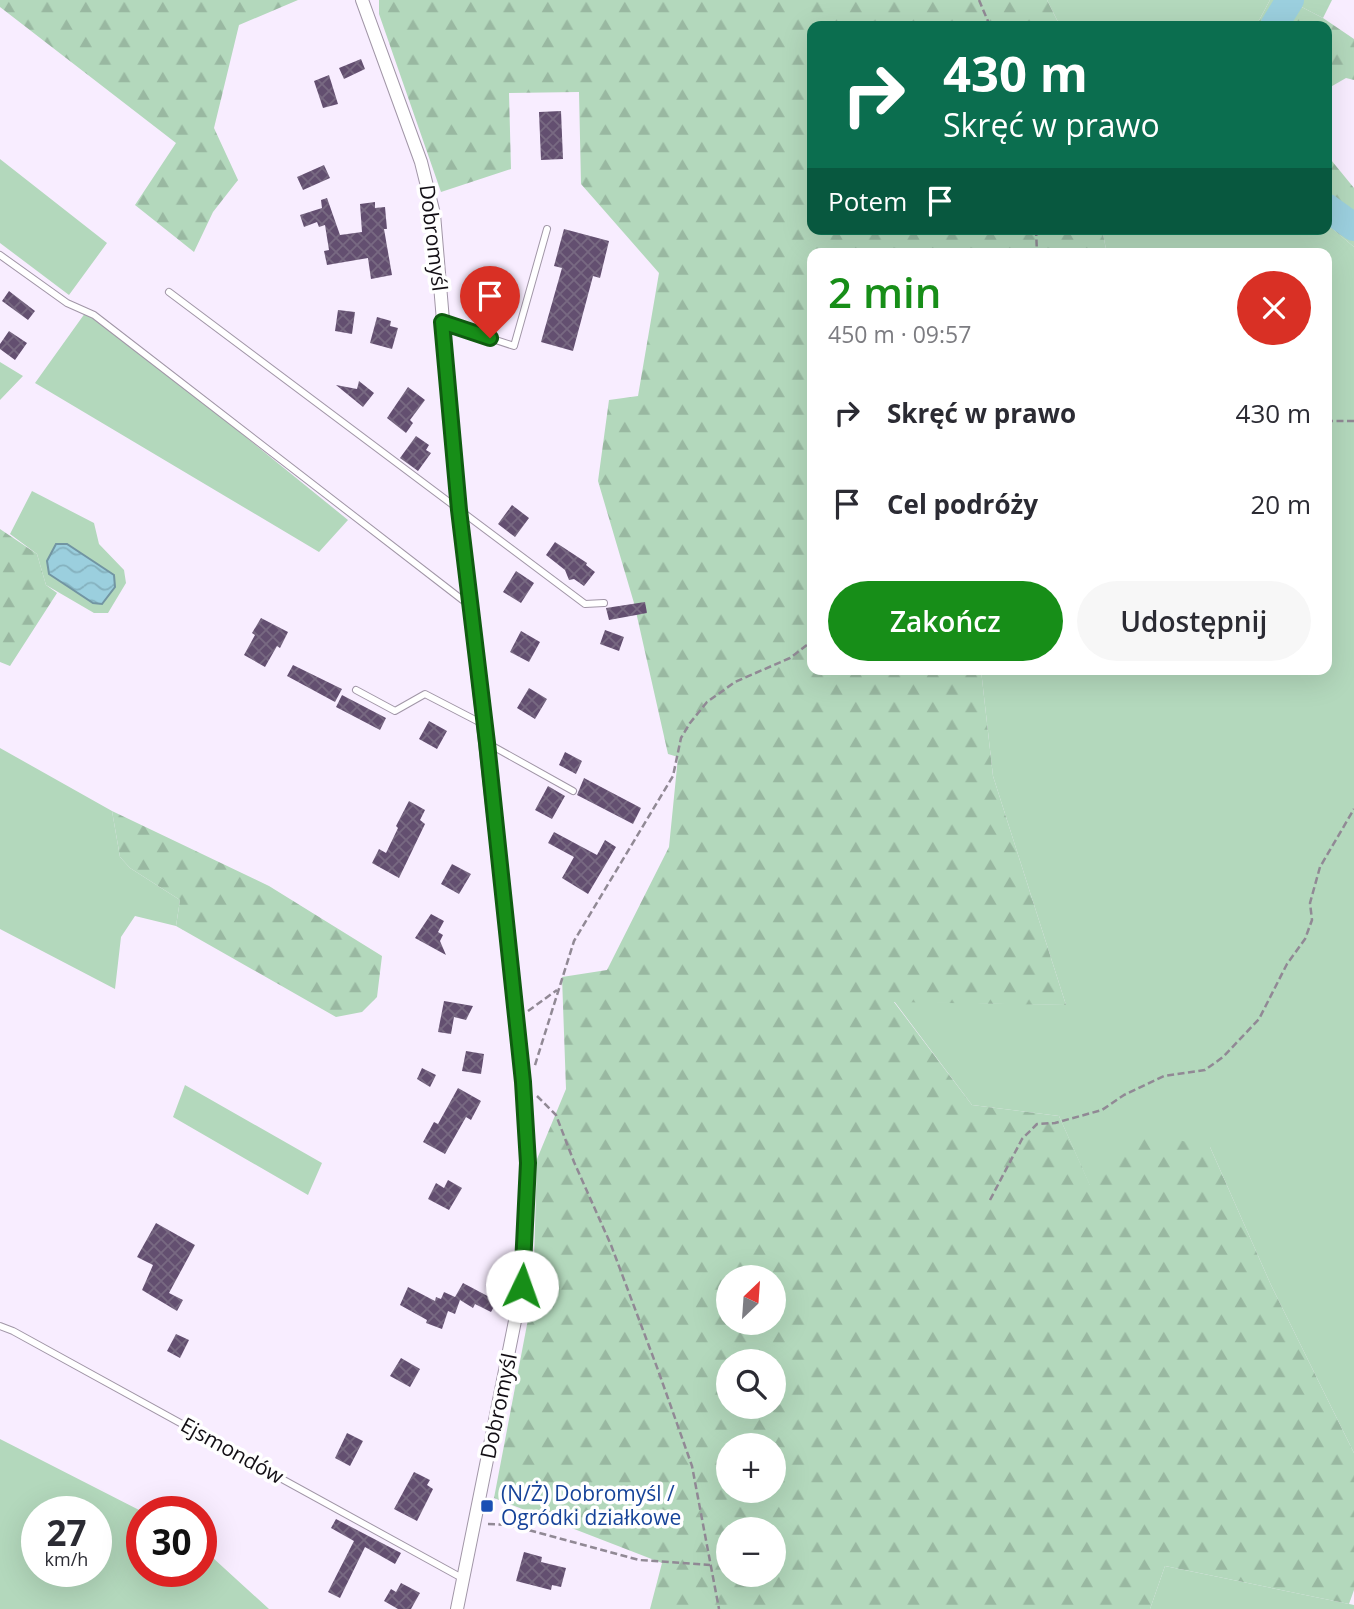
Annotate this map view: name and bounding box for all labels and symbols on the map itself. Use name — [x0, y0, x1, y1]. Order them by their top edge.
street label: Dobromyśl — [414, 183, 454, 293]
pin — [460, 266, 520, 338]
position arrow — [485, 1249, 559, 1323]
north arrow — [716, 1265, 786, 1335]
street label: Dobromyśl — [473, 1350, 523, 1461]
street label: Ejsmondów — [176, 1410, 290, 1490]
place label: (N/Ż) Dobromyśl / Ogródki działkowe — [501, 1479, 681, 1531]
speed limit sign: 30 — [126, 1496, 217, 1587]
marker: (N/Ż) Dobromyśl / Ogródki działkowe — [479, 1498, 495, 1514]

